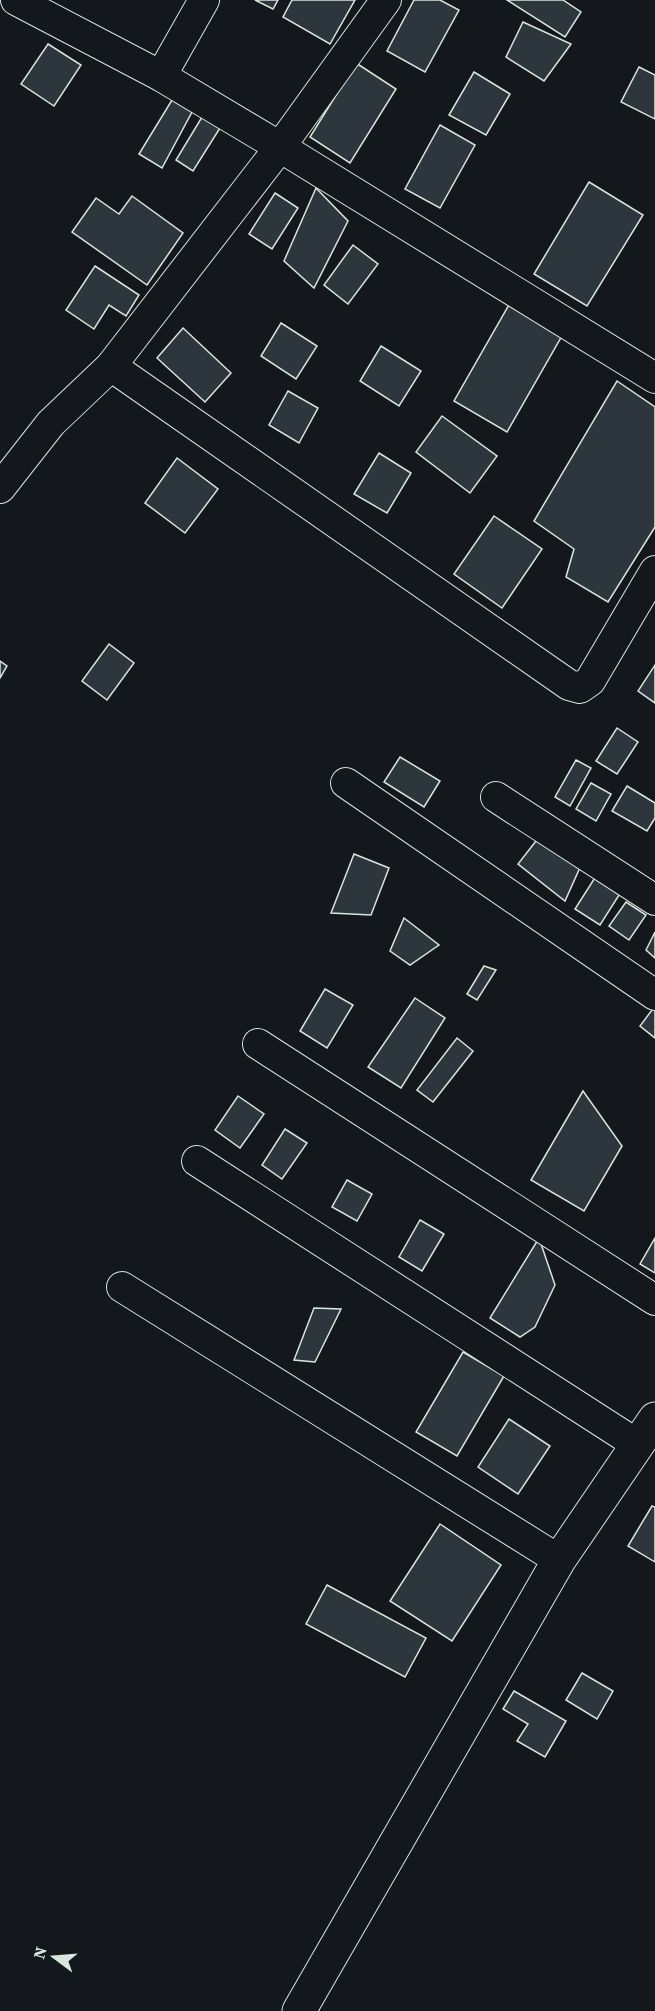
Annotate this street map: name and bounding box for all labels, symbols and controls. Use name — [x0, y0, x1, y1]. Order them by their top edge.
north arrow — [24, 1927, 84, 1987]
text: N — [27, 1944, 52, 1961]

